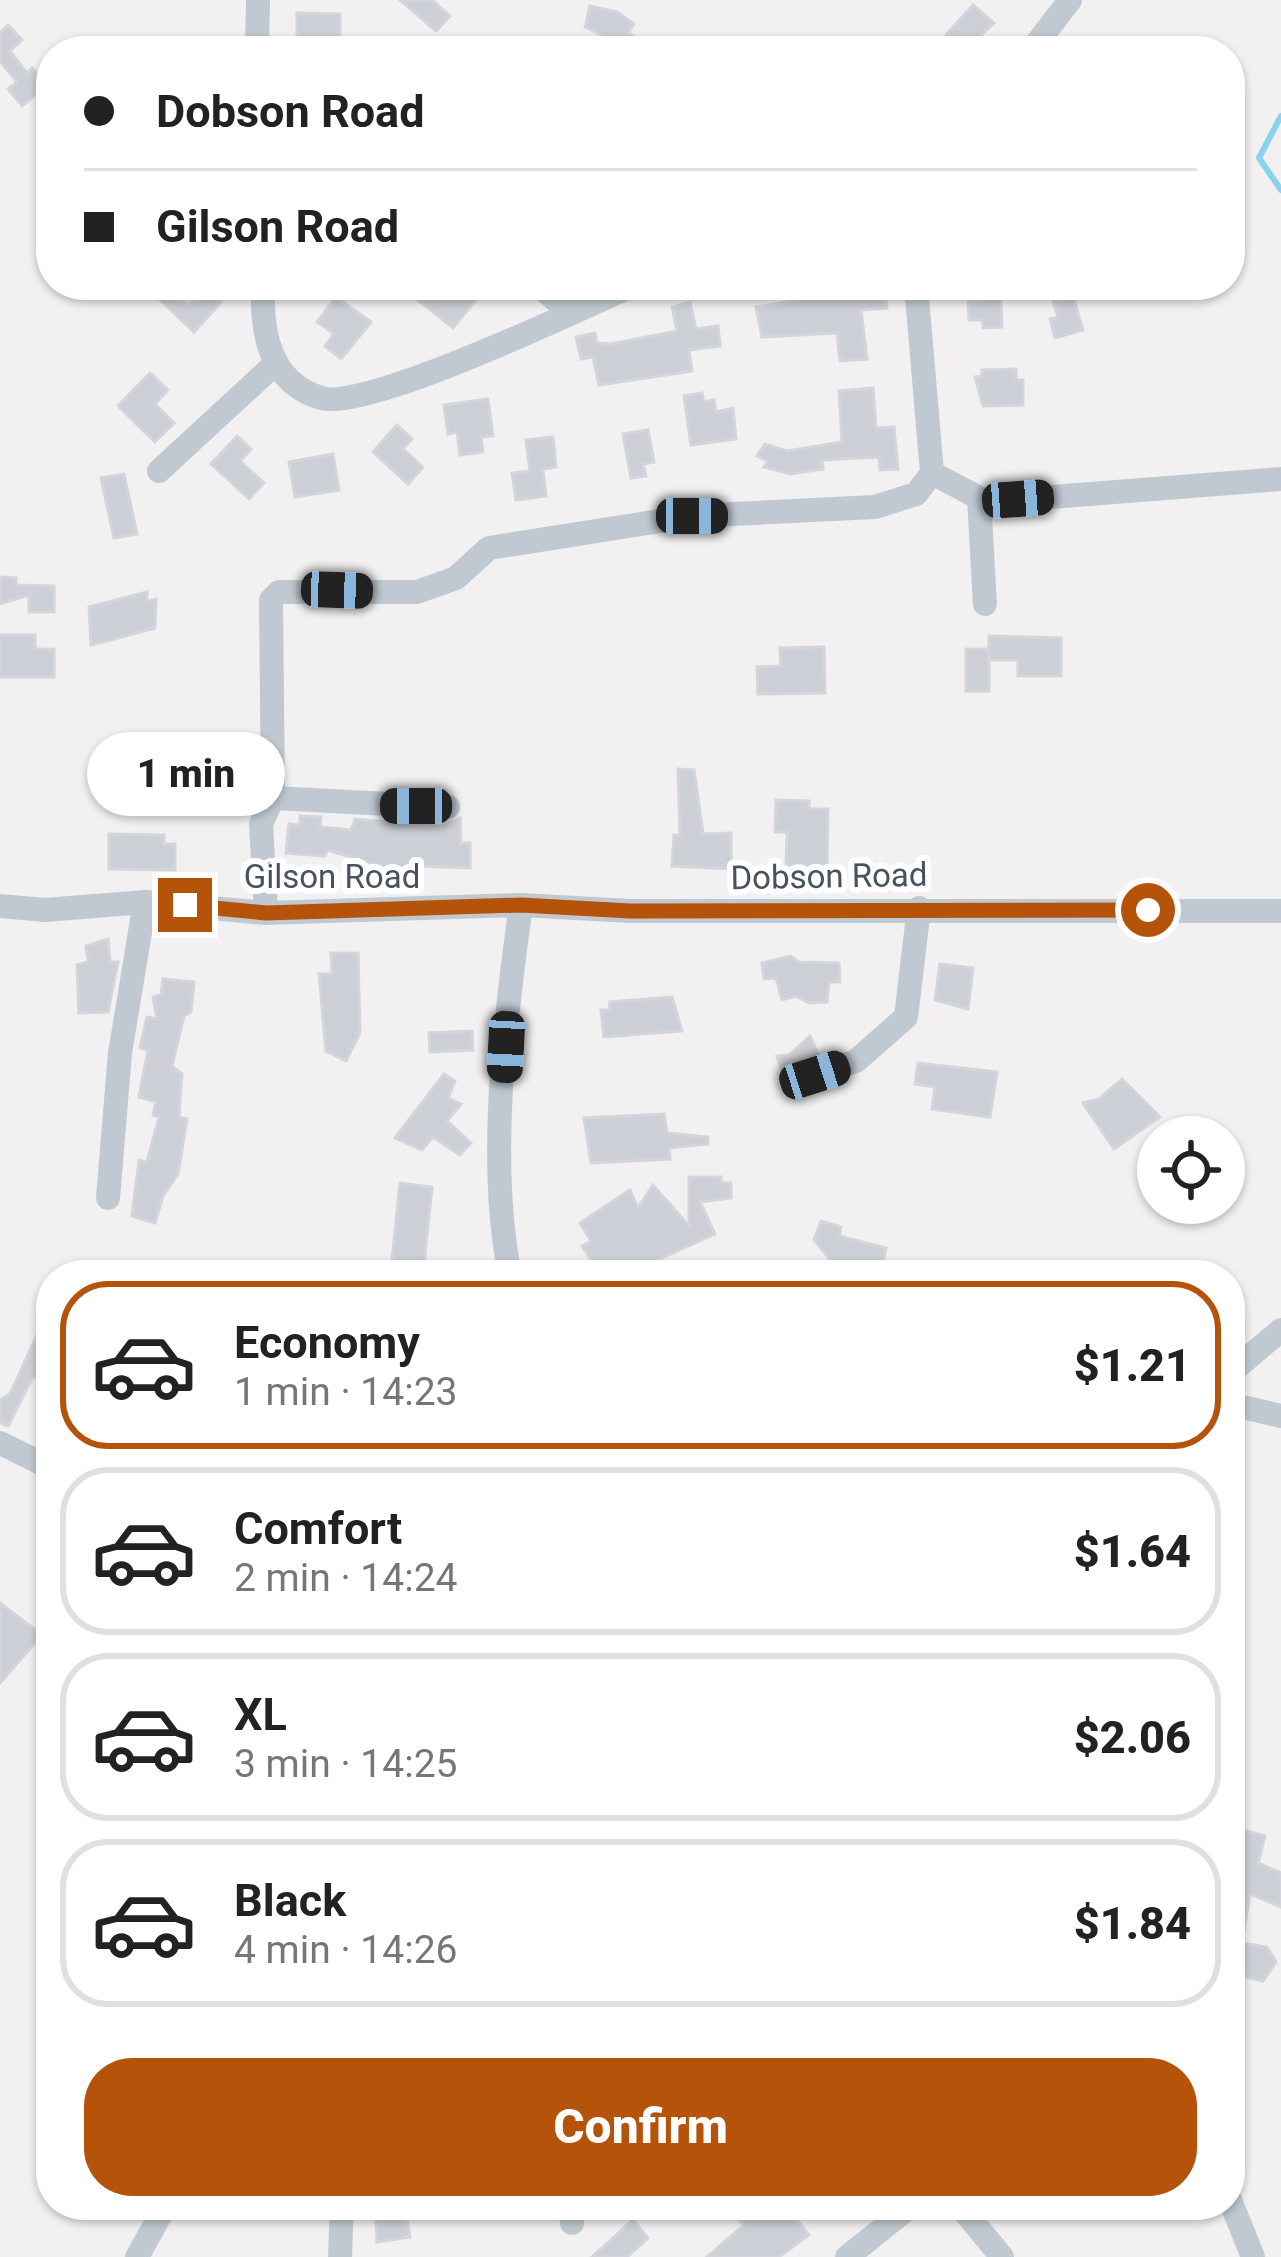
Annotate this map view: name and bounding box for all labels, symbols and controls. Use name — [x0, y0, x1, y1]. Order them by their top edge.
text: Dobson Road — [156, 85, 425, 138]
text: Gilson Road — [156, 200, 399, 253]
car — [981, 479, 1055, 519]
car — [656, 498, 728, 534]
car — [300, 571, 374, 609]
callout: 1 min — [86, 731, 284, 815]
text: 1 min — [137, 751, 235, 797]
car — [380, 788, 452, 824]
street label: Dobson Road — [730, 855, 928, 897]
street label: Gilson Road — [244, 857, 420, 896]
route end — [158, 878, 212, 932]
route start — [1121, 883, 1175, 937]
car — [486, 1010, 526, 1084]
car — [775, 1047, 855, 1103]
map controls — [1137, 1116, 1245, 1224]
button: locate — [1137, 1116, 1245, 1224]
icon: car — [90, 1311, 198, 1419]
text: Economy — [234, 1316, 420, 1369]
text: $1.21 — [1074, 1339, 1191, 1392]
text: 1 min · 14:23 — [234, 1369, 457, 1415]
icon: car — [90, 1497, 198, 1605]
text: Comfort — [234, 1502, 402, 1555]
text: $1.64 — [1074, 1525, 1191, 1578]
text: 2 min · 14:24 — [234, 1555, 457, 1601]
icon: car — [90, 1683, 198, 1791]
text: XL — [234, 1688, 287, 1741]
text: $2.06 — [1074, 1711, 1191, 1764]
text: 3 min · 14:25 — [234, 1741, 457, 1787]
icon: car — [90, 1869, 198, 1977]
text: Black — [234, 1874, 346, 1927]
text: $1.84 — [1074, 1897, 1191, 1950]
text: 4 min · 14:26 — [234, 1927, 457, 1973]
button: Confirm — [84, 2058, 1197, 2196]

